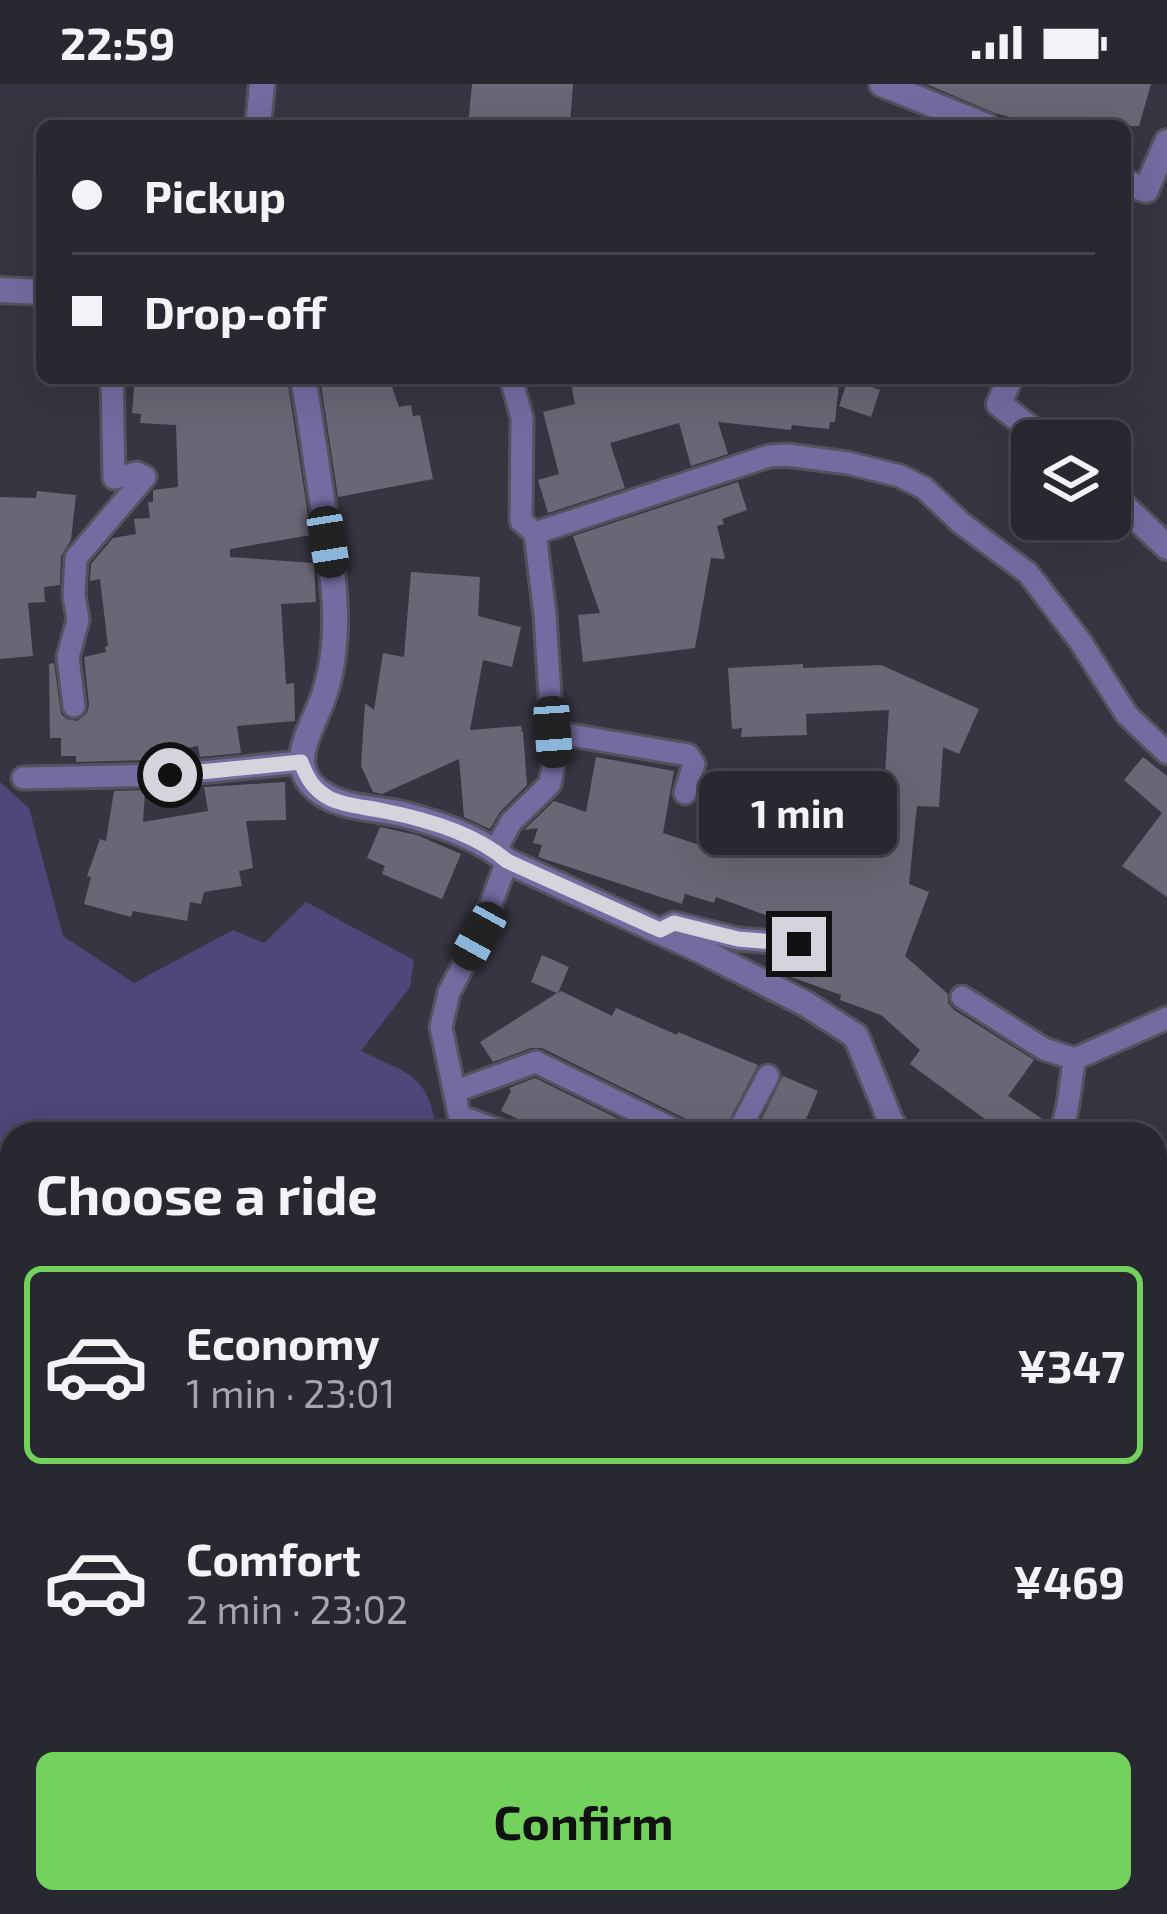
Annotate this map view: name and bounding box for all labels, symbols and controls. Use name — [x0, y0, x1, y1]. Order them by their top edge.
text: 22:59 — [60, 15, 175, 69]
text: Pickup — [144, 168, 286, 222]
text: Drop-off — [144, 284, 326, 338]
map controls — [1011, 420, 1131, 540]
button: layers — [1011, 420, 1131, 540]
car — [305, 504, 351, 580]
car — [533, 695, 573, 769]
route start — [143, 748, 197, 802]
callout: 1 min — [700, 770, 898, 854]
text: 1 min — [751, 789, 845, 836]
car — [446, 896, 512, 976]
route end — [772, 917, 826, 971]
text: Choose a ride — [36, 1161, 378, 1226]
icon: car — [42, 1311, 150, 1419]
text: Economy — [186, 1315, 380, 1369]
text: ¥347 — [1017, 1338, 1125, 1392]
text: 1 min · 23:01 — [186, 1369, 395, 1416]
icon: car — [42, 1527, 150, 1635]
text: Comfort — [186, 1531, 361, 1585]
text: ¥469 — [1013, 1554, 1125, 1608]
text: 2 min · 23:02 — [186, 1585, 408, 1632]
button: Confirm — [36, 1752, 1131, 1890]

